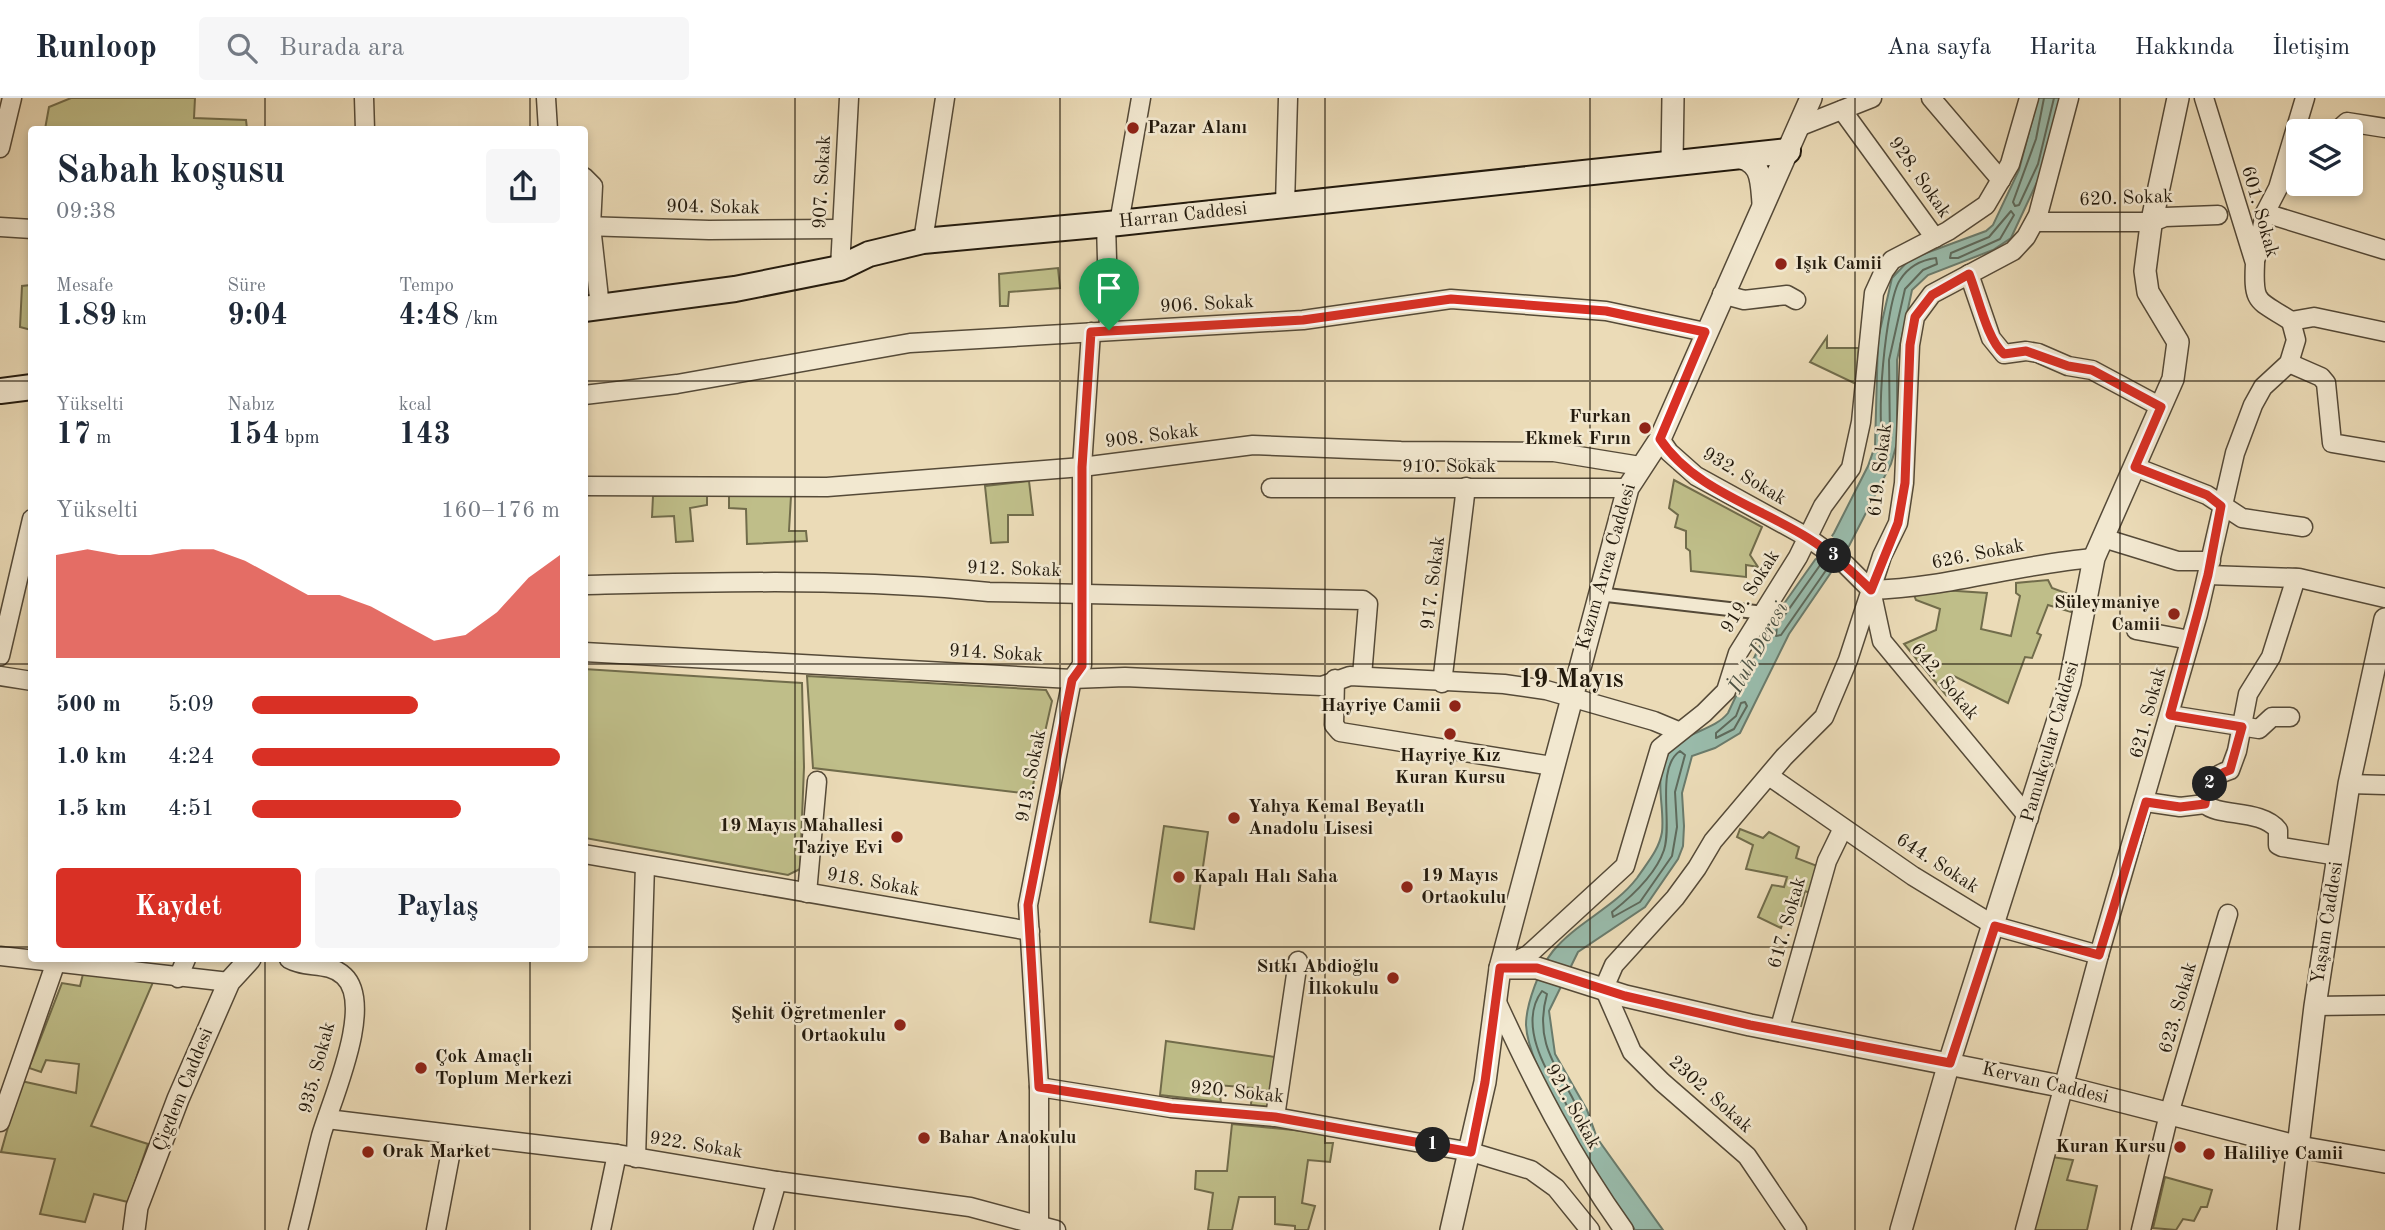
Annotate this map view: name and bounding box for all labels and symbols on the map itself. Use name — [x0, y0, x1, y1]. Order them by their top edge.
place label: Pazar Alanı — [1147, 119, 1248, 138]
marker: Pazar Alanı — [1125, 120, 1141, 136]
street label: 907. Sokak — [811, 134, 835, 229]
street label: 928. Sokak — [1884, 134, 1954, 222]
street label: 601. Sokak — [2237, 164, 2281, 260]
street label: 620. Sokak — [2079, 188, 2173, 210]
street label: 904. Sokak — [666, 198, 760, 218]
street label: Harran Caddesi — [1118, 200, 1248, 232]
place label: Işık Camii — [1795, 255, 1882, 274]
marker: Işık Camii — [1773, 256, 1789, 272]
pin — [1079, 258, 1139, 330]
street label: 906. Sokak — [1160, 293, 1255, 317]
place label: Furkan Ekmek Fırın — [1524, 408, 1631, 449]
marker: Furkan Ekmek Fırın — [1637, 420, 1653, 436]
street label: 908. Sokak — [1104, 422, 1200, 452]
street label: 619. Sokak — [1866, 422, 1896, 518]
street label: 932. Sokak — [1699, 445, 1789, 509]
street label: 910. Sokak — [1402, 458, 1496, 477]
street label: Kazım Arıca Caddesi — [1574, 482, 1640, 652]
street label: 917. Sokak — [1419, 535, 1449, 631]
street label: 626. Sokak — [1930, 537, 2026, 573]
pin: 3 — [1816, 538, 1852, 574]
street label: 919. Sokak — [1718, 547, 1784, 637]
street label: 912. Sokak — [967, 559, 1061, 581]
place label: Süleymaniye Camii — [2054, 594, 2160, 635]
water label: İluh Deresi — [1721, 597, 1793, 698]
marker: Süleymaniye Camii — [2166, 606, 2182, 622]
street label: 642. Sokak — [1906, 640, 1982, 724]
street label: 914. Sokak — [949, 642, 1044, 666]
street label: Pamukçular Caddesi — [2019, 659, 2083, 825]
street label: 621. Sokak — [2128, 665, 2170, 761]
district label: 19 Mayıs — [1518, 667, 1624, 693]
place label: Hayriye Camii — [1320, 697, 1441, 716]
marker: Hayriye Camii — [1447, 698, 1463, 714]
marker: Hayriye Kız Kuran Kursu — [1442, 726, 1458, 742]
street label: 913. Sokak — [1014, 728, 1050, 824]
place label: Hayriye Kız Kuran Kursu — [1395, 747, 1505, 788]
pin: 2 — [2192, 766, 2228, 802]
place label: Yahya Kemal Beyatlı Anadolu Lisesi — [1248, 798, 1425, 839]
marker: Yahya Kemal Beyatlı Anadolu Lisesi — [1226, 810, 1242, 826]
place label: 19 Mayıs Mahallesi Taziye Evi — [719, 817, 883, 858]
marker: 19 Mayıs Mahallesi Taziye Evi — [889, 829, 905, 845]
street label: 644. Sokak — [1892, 830, 1982, 898]
street label: Yaşam Caddesi — [2309, 860, 2347, 986]
street label: 918. Sokak — [825, 865, 921, 901]
place label: 19 Mayıs Ortaokulu — [1421, 867, 1506, 908]
place label: Kapalı Halı Saha — [1193, 868, 1338, 887]
marker: Kapalı Halı Saha — [1171, 869, 1187, 885]
street label: 617. Sokak — [1766, 875, 1810, 971]
marker: 19 Mayıs Ortaokulu — [1399, 879, 1415, 895]
place label: Sıtkı Abdioğlu İlkokulu — [1256, 958, 1379, 999]
street label: 623. Sokak — [2157, 960, 2201, 1056]
marker: Sıtkı Abdioğlu İlkokulu — [1385, 970, 1401, 986]
place label: Şehit Öğretmenler Ortaokulu — [731, 1001, 886, 1046]
marker: Şehit Öğretmenler Ortaokulu — [892, 1017, 908, 1033]
street label: 935. Sokak — [297, 1020, 339, 1116]
street label: Çigdem Caddesi — [151, 1026, 217, 1154]
place label: Çok Amaçlı Toplum Merkezi — [435, 1048, 573, 1089]
street label: 2302. Sokak — [1665, 1053, 1755, 1137]
marker: Çok Amaçlı Toplum Merkezi — [413, 1060, 429, 1076]
street label: Kervan Caddesi — [1980, 1060, 2110, 1108]
street label: 921. Sokak — [1541, 1061, 1603, 1153]
street label: 920. Sokak — [1189, 1079, 1285, 1107]
pin: 1 — [1416, 1128, 1450, 1162]
street label: 922. Sokak — [648, 1129, 744, 1163]
place label: Bahar Anaokulu — [938, 1129, 1077, 1148]
marker: Bahar Anaokulu — [916, 1130, 932, 1146]
place label: Kuran Kursu — [2055, 1138, 2166, 1157]
marker: Kuran Kursu — [2172, 1139, 2188, 1155]
place label: Orak Market — [382, 1143, 491, 1162]
marker: Orak Market — [360, 1144, 376, 1160]
place label: Haliliye Camii — [2223, 1145, 2344, 1164]
marker: Haliliye Camii — [2201, 1146, 2217, 1162]

